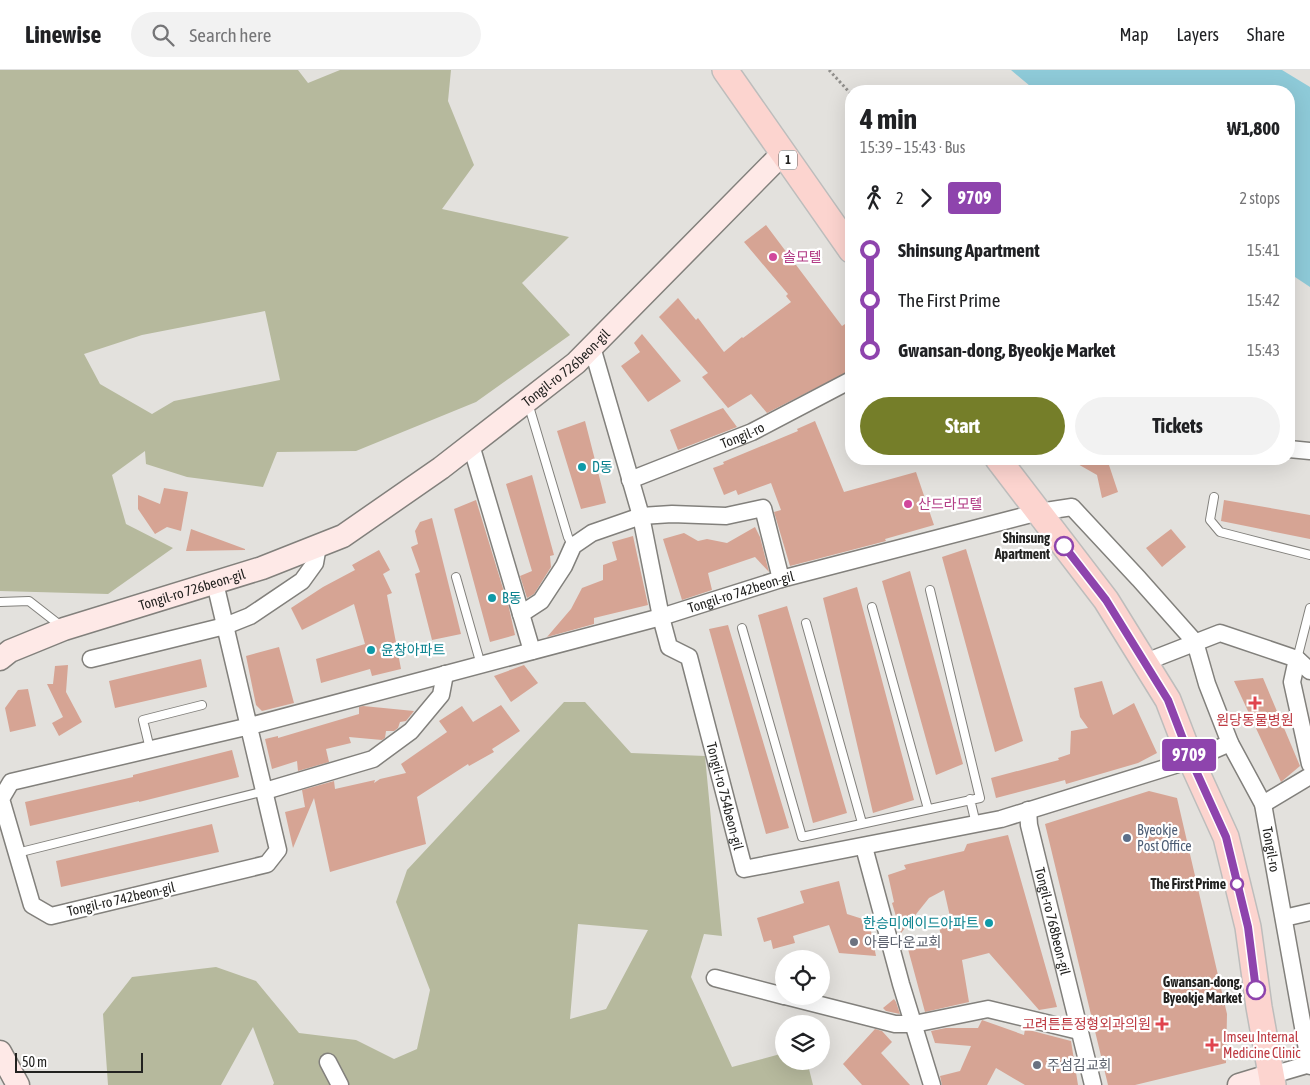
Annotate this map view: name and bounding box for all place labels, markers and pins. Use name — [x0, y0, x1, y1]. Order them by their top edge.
place label: 솔모텔 — [783, 249, 822, 265]
marker: 솔모텔 — [767, 251, 779, 263]
place label: D동 — [592, 459, 613, 475]
marker: D동 — [576, 461, 588, 473]
place label: 산드라모텔 — [918, 496, 982, 512]
marker: 산드라모텔 — [902, 498, 914, 510]
place label: Shinsung Apartment — [994, 530, 1051, 562]
marker: Shinsung Apartment — [1054, 536, 1074, 556]
place label: B동 — [502, 590, 522, 606]
marker: B동 — [486, 592, 498, 604]
place label: 윤창아파트 — [381, 642, 446, 658]
marker: 윤창아파트 — [365, 644, 377, 656]
marker: 원당동물병원 — [1248, 696, 1262, 710]
place label: 원당동물병원 — [1216, 712, 1294, 728]
place label: Byeokje Post Office — [1137, 822, 1192, 854]
marker: Byeokje Post Office — [1121, 832, 1133, 844]
place label: The First Prime — [1151, 876, 1226, 892]
marker: The First Prime — [1230, 877, 1244, 891]
place label: 한승미에이드아파트 — [863, 915, 979, 931]
marker: 한승미에이드아파트 — [983, 917, 995, 929]
place label: 아름다운교회 — [864, 934, 941, 950]
marker: 아름다운교회 — [848, 936, 860, 948]
place label: Gwansan-dong, Byeokje Market — [1163, 974, 1243, 1006]
marker: Gwansan-dong, Byeokje Market — [1246, 980, 1266, 1000]
place label: 고려튼튼정형외과의원 — [1022, 1016, 1151, 1032]
marker: 고려튼튼정형외과의원 — [1155, 1017, 1169, 1031]
place label: Imseu Internal Medicine Clinic — [1223, 1029, 1301, 1061]
marker: Imseu Internal Medicine Clinic — [1205, 1038, 1219, 1052]
place label: 주섬김교회 — [1047, 1057, 1111, 1073]
marker: 주섬김교회 — [1031, 1059, 1043, 1071]

